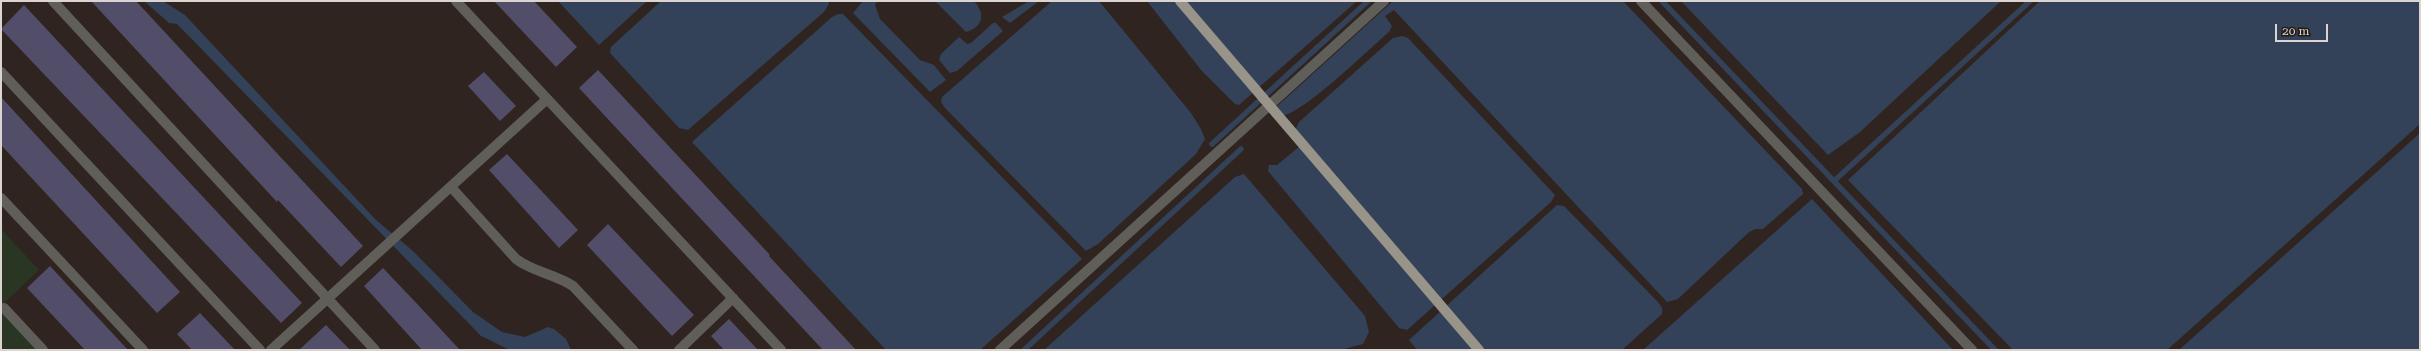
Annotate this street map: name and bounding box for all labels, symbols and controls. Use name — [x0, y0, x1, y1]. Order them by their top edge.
scale bar — [2277, 16, 2330, 42]
text: 20 m — [2282, 24, 2309, 38]

